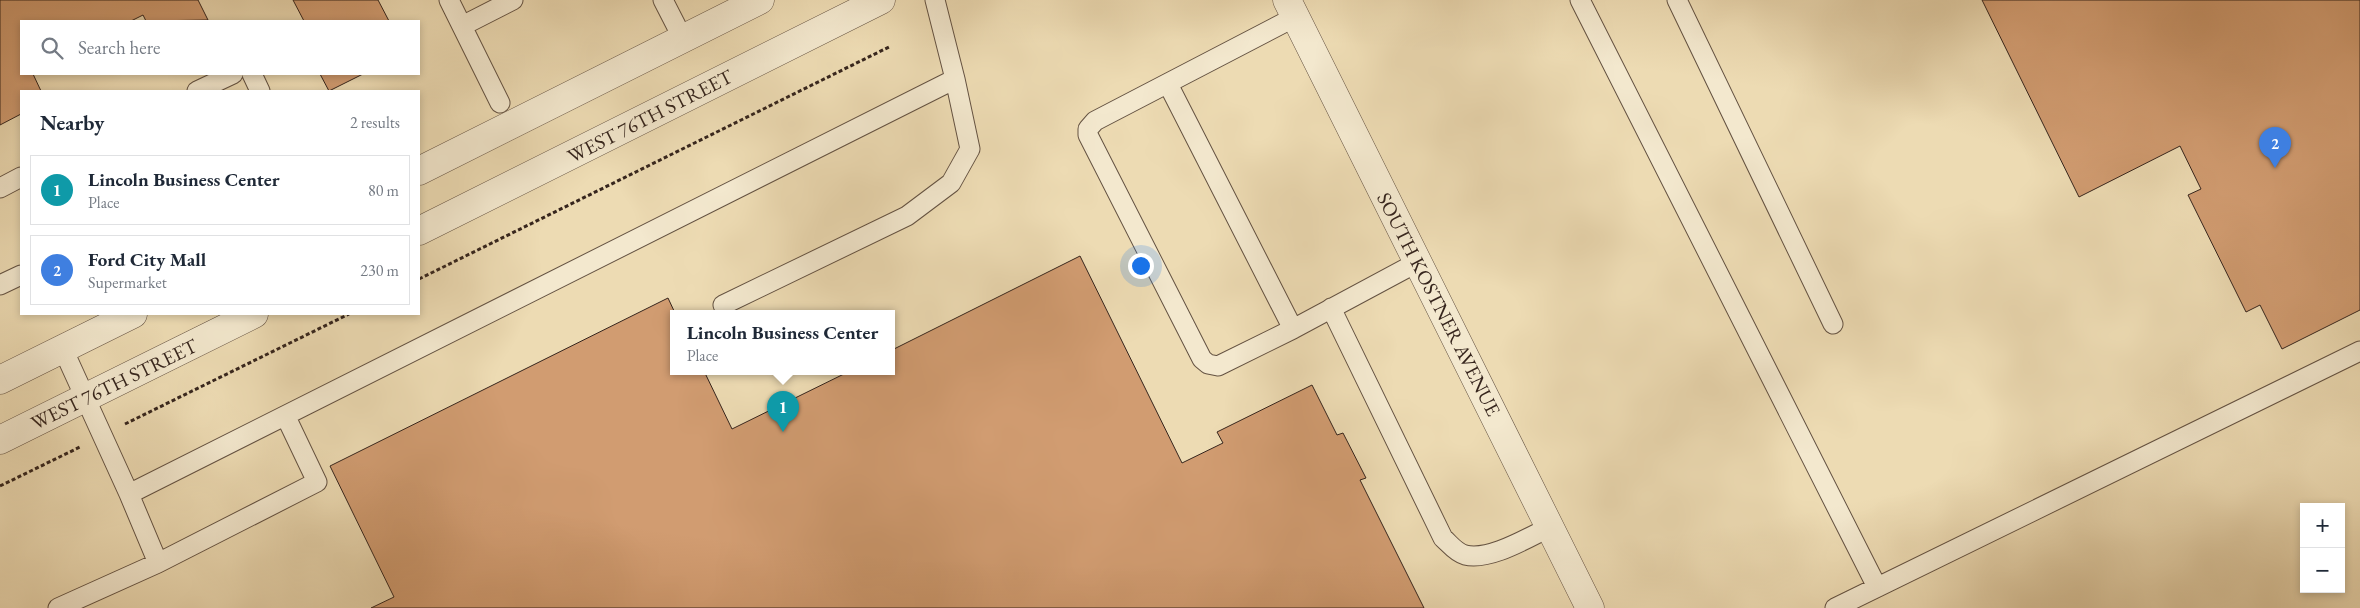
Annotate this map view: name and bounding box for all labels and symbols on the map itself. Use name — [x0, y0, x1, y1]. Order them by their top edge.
street label: WEST 76TH STREET — [563, 63, 738, 169]
pin: 2 — [2259, 127, 2291, 168]
street label: SOUTH KOSTNER AVENUE — [1371, 188, 1507, 420]
your location — [1128, 253, 1154, 279]
street label: WEST 76TH STREET — [26, 332, 202, 436]
pin: 1 — [767, 391, 799, 432]

